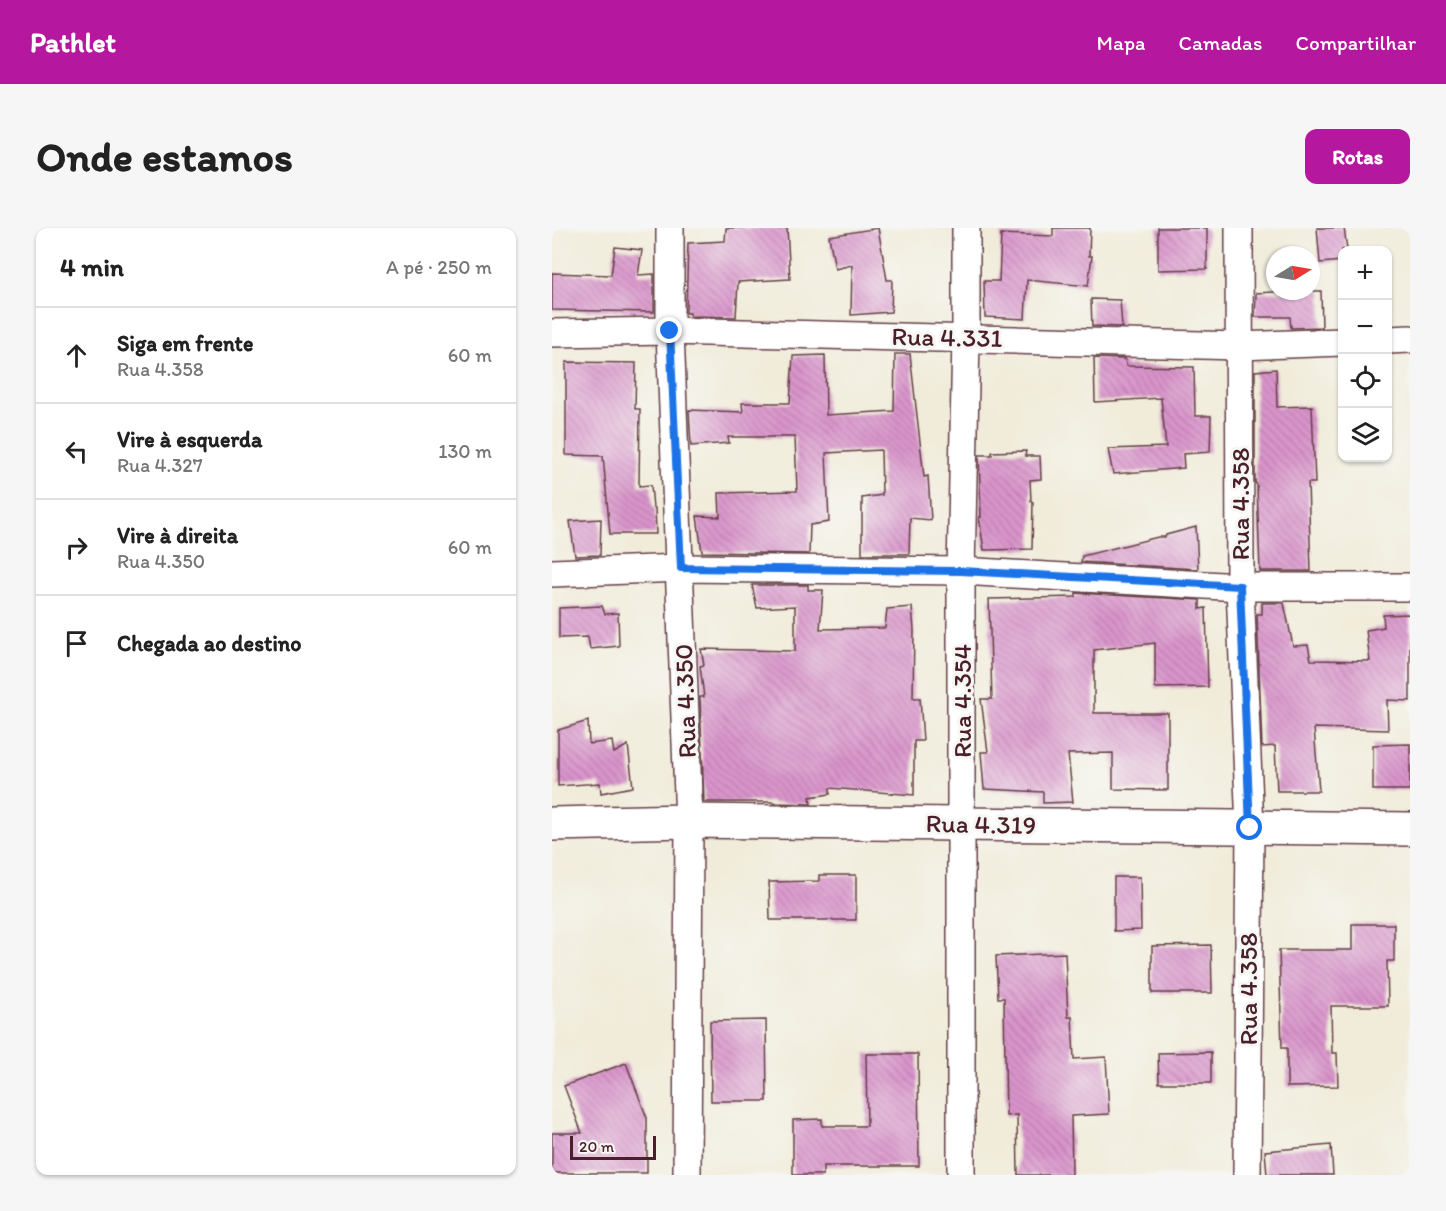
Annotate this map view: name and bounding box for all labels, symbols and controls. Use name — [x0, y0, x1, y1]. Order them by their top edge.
text: Pathlet — [30, 25, 116, 59]
text: Mapa — [1097, 30, 1145, 55]
text: Camadas — [1178, 30, 1262, 55]
text: Compartilhar — [1295, 30, 1416, 55]
button: Rotas — [1305, 129, 1410, 184]
text: Onde estamos — [36, 131, 293, 182]
north arrow — [1266, 246, 1320, 300]
map controls — [1338, 246, 1392, 462]
button: + — [1338, 246, 1392, 300]
text: 4 min — [60, 251, 124, 283]
text: A pé · 250 m — [386, 255, 492, 279]
button: − — [1338, 300, 1392, 354]
route end — [656, 317, 682, 343]
street label: Rua 4.331 — [891, 320, 1003, 354]
text: Siga em frente — [117, 330, 253, 357]
icon: ahead — [60, 339, 93, 372]
text: 60 m — [448, 343, 492, 367]
button: locate — [1338, 354, 1392, 408]
text: Rua 4.358 — [117, 357, 204, 381]
button: layers — [1338, 408, 1392, 462]
text: Vire à esquerda — [117, 426, 262, 453]
icon: left — [60, 435, 93, 468]
text: 130 m — [438, 439, 492, 463]
street label: Rua 4.358 — [1224, 448, 1256, 560]
text: Rua 4.327 — [117, 453, 203, 477]
text: Vire à direita — [117, 522, 238, 549]
icon: right — [60, 531, 93, 564]
text: 60 m — [448, 535, 492, 559]
text: Rua 4.350 — [117, 549, 205, 573]
icon: arrive — [60, 627, 93, 660]
text: Chegada ao destino — [117, 630, 301, 657]
street label: Rua 4.350 — [667, 643, 703, 759]
street label: Rua 4.354 — [946, 644, 978, 758]
street label: Rua 4.319 — [925, 807, 1037, 841]
route start — [1236, 814, 1262, 840]
street label: Rua 4.358 — [1232, 933, 1264, 1045]
scale bar — [570, 1133, 656, 1160]
text: 20 m — [579, 1137, 614, 1156]

